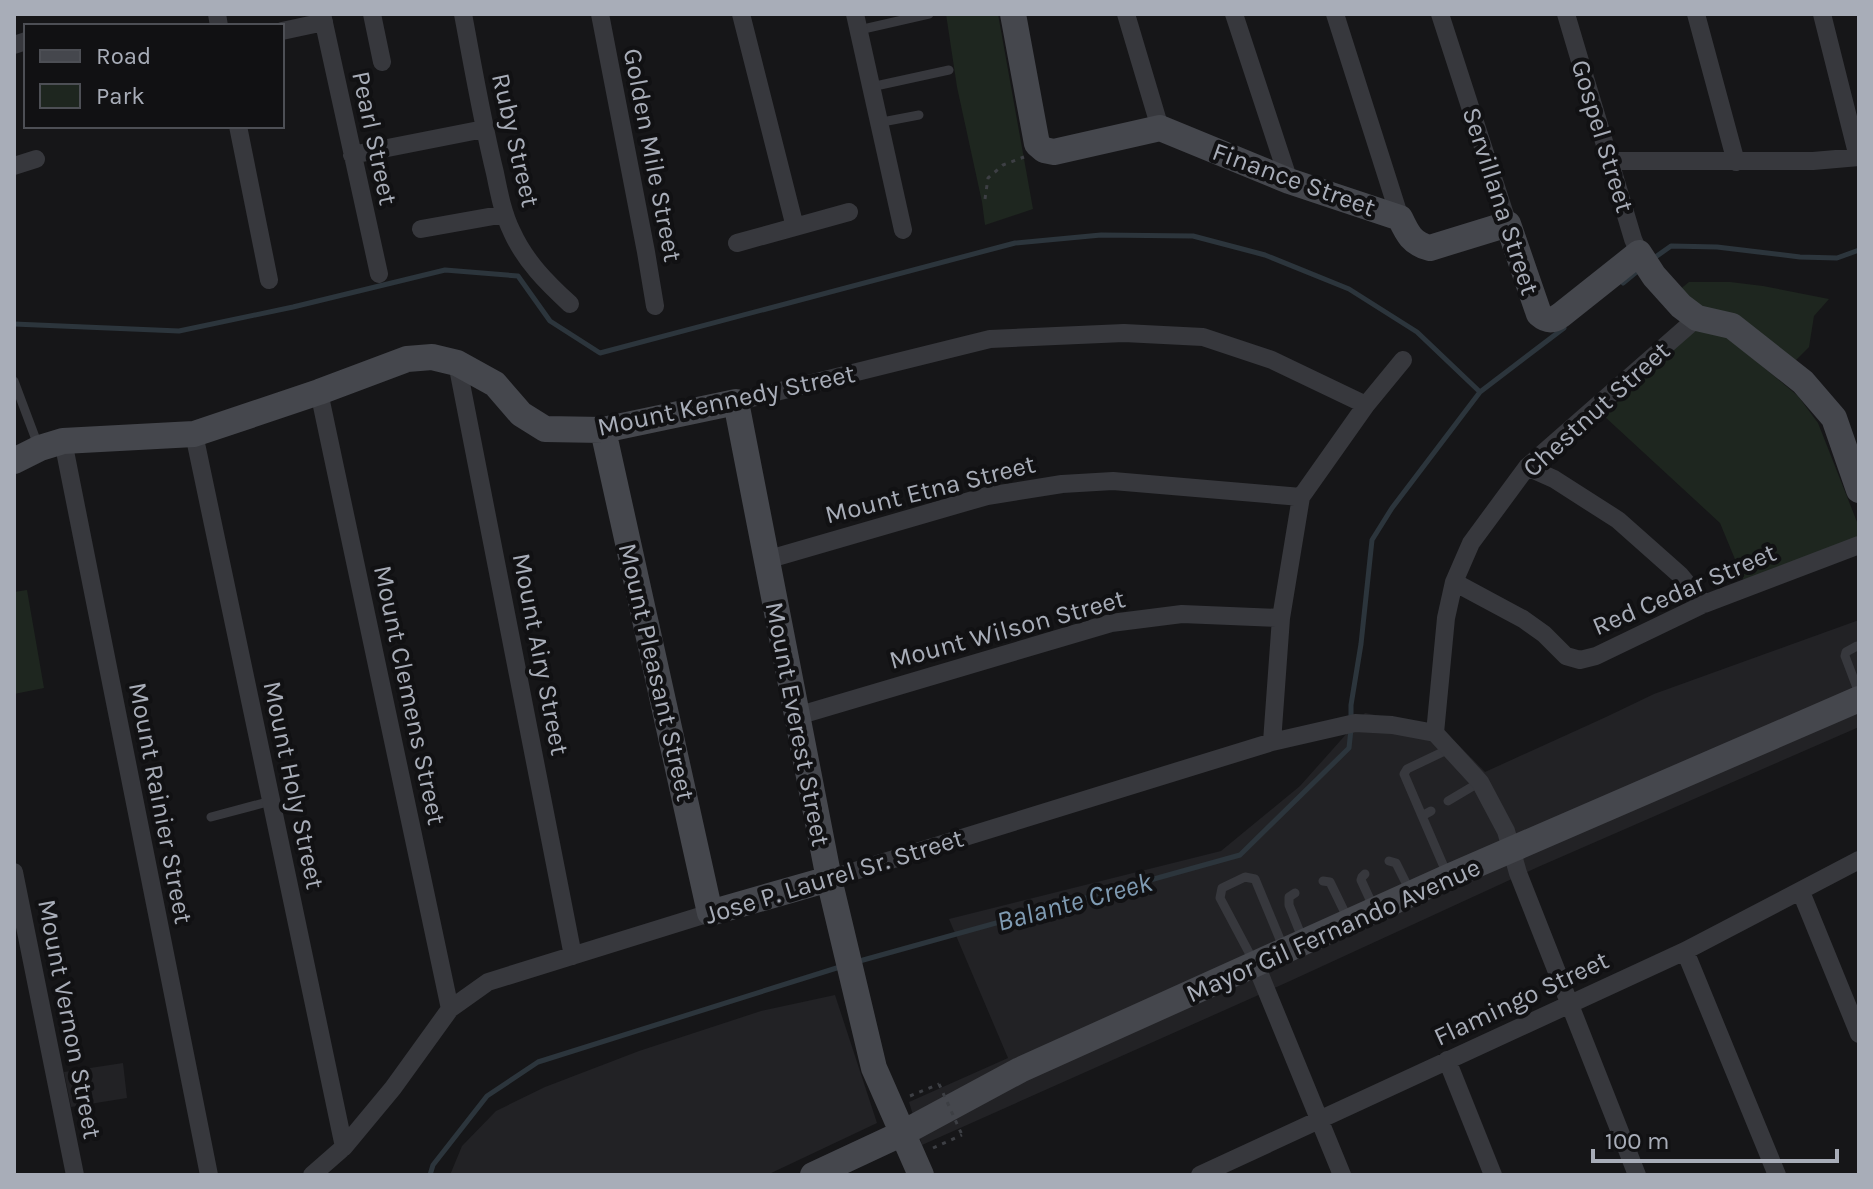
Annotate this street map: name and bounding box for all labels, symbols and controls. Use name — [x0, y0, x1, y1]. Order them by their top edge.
legend — [24, 24, 284, 128]
text: Road — [96, 42, 151, 70]
street label: Golden Mile Street — [617, 46, 688, 265]
street label: Gospel Street — [1565, 56, 1641, 216]
street label: Pearl Street — [345, 68, 404, 208]
street label: Ruby Street — [485, 70, 546, 210]
text: Park — [96, 82, 145, 110]
street label: Servillana Street — [1456, 103, 1546, 299]
street label: Finance Street — [1208, 136, 1380, 223]
street label: Chestnut Street — [1516, 335, 1676, 484]
street label: Mount Kennedy Street — [594, 358, 858, 443]
street label: Mount Etna Street — [822, 448, 1039, 531]
street label: Red Cedar Street — [1588, 537, 1781, 642]
street label: Mount Pleasant Street — [612, 540, 701, 804]
street label: Mount Airy Street — [506, 550, 575, 758]
street label: Mount Clemens Street — [367, 562, 452, 828]
street label: Mount Wilson Street — [886, 583, 1129, 676]
street label: Mount Everest Street — [759, 599, 836, 849]
street label: Mount Holy Street — [256, 678, 331, 892]
street label: Mount Rainier Street — [122, 680, 199, 927]
street label: Jose P. Laurel Sr. Street — [701, 822, 967, 931]
street label: Mayor Gil Fernando Avenue — [1181, 851, 1485, 1009]
water label: Balante Creek — [993, 865, 1156, 938]
street label: Mount Vernon Street — [31, 897, 108, 1142]
street label: Flamingo Street — [1429, 944, 1614, 1053]
scale bar — [1593, 1113, 1837, 1163]
text: 100 m — [1605, 1127, 1670, 1155]

